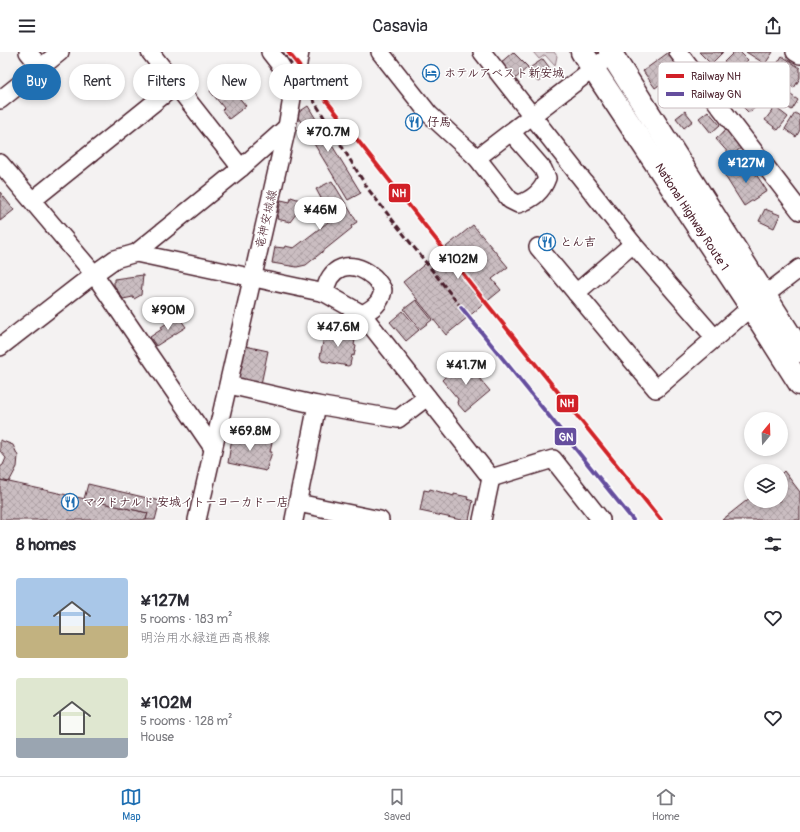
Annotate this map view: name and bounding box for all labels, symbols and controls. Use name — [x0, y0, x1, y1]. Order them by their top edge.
icon: menu — [16, 15, 38, 37]
text: Casavia — [372, 15, 428, 38]
icon: share — [762, 15, 784, 37]
legend — [658, 62, 790, 108]
hotel icon: ホテルアベスト新安城 — [421, 63, 441, 83]
chip: Buy — [12, 64, 61, 100]
chip: Rent — [69, 64, 125, 100]
chip: Filters — [133, 64, 199, 100]
chip: New — [207, 64, 261, 100]
chip: Apartment — [269, 64, 362, 100]
place label: ホテルアベスト新安城 — [444, 66, 564, 81]
text: Railway NH — [691, 70, 741, 83]
text: Railway GN — [691, 88, 741, 101]
restaurant icon: 仔馬 — [404, 112, 424, 132]
place label: 仔馬 — [427, 115, 451, 130]
pin: ¥70.7M — [295, 119, 361, 153]
text: ¥70.7M — [306, 124, 350, 140]
pin: ¥127M — [718, 150, 774, 184]
text: ¥127M — [727, 155, 765, 171]
street label: National Highway Route 1 — [651, 161, 732, 274]
line badge: NH — [388, 183, 411, 203]
text: NH — [392, 187, 406, 200]
street label: 竜神安城線 — [252, 188, 281, 250]
pin: ¥46M — [296, 197, 344, 231]
text: ¥46M — [303, 202, 337, 218]
restaurant icon: とん吉 — [537, 232, 557, 252]
place label: とん吉 — [560, 235, 596, 250]
pin: ¥102M — [430, 246, 486, 280]
text: ¥102M — [438, 251, 478, 267]
pin: ¥90M — [144, 297, 192, 331]
text: ¥90M — [151, 302, 185, 318]
pin: ¥47.6M — [305, 314, 371, 348]
text: ¥47.6M — [316, 319, 360, 335]
pin: ¥41.7M — [433, 352, 499, 386]
text: ¥41.7M — [446, 357, 486, 373]
line badge: NH — [556, 394, 579, 413]
text: NH — [560, 397, 574, 410]
north arrow — [744, 412, 788, 456]
map controls — [744, 412, 788, 508]
pin: ¥69.8M — [217, 418, 283, 452]
text: ¥69.8M — [229, 423, 271, 439]
line badge: GN — [554, 427, 577, 446]
text: GN — [559, 431, 574, 444]
button: layers — [744, 464, 788, 508]
restaurant icon: マクドナルド 安城イトーヨーカドー店 — [60, 492, 80, 512]
place label: マクドナルド 安城イトーヨーカドー店 — [83, 495, 289, 510]
icon: filters — [762, 533, 784, 555]
text: 8 homes — [16, 534, 76, 555]
text: ¥127M — [140, 590, 189, 611]
icon: home — [48, 594, 96, 642]
icon: heart — [762, 607, 784, 629]
text: 5 rooms · 183 m² — [140, 611, 233, 627]
text: 明治用水緑道西高根線 — [140, 630, 270, 646]
text: ¥102M — [140, 692, 192, 713]
icon: home — [48, 694, 96, 742]
icon: heart — [762, 707, 784, 729]
text: 5 rooms · 128 m² — [140, 713, 233, 729]
text: House — [140, 729, 174, 745]
tab: Map — [120, 786, 142, 823]
tab: Saved — [383, 786, 411, 823]
tab: Home — [652, 786, 679, 823]

